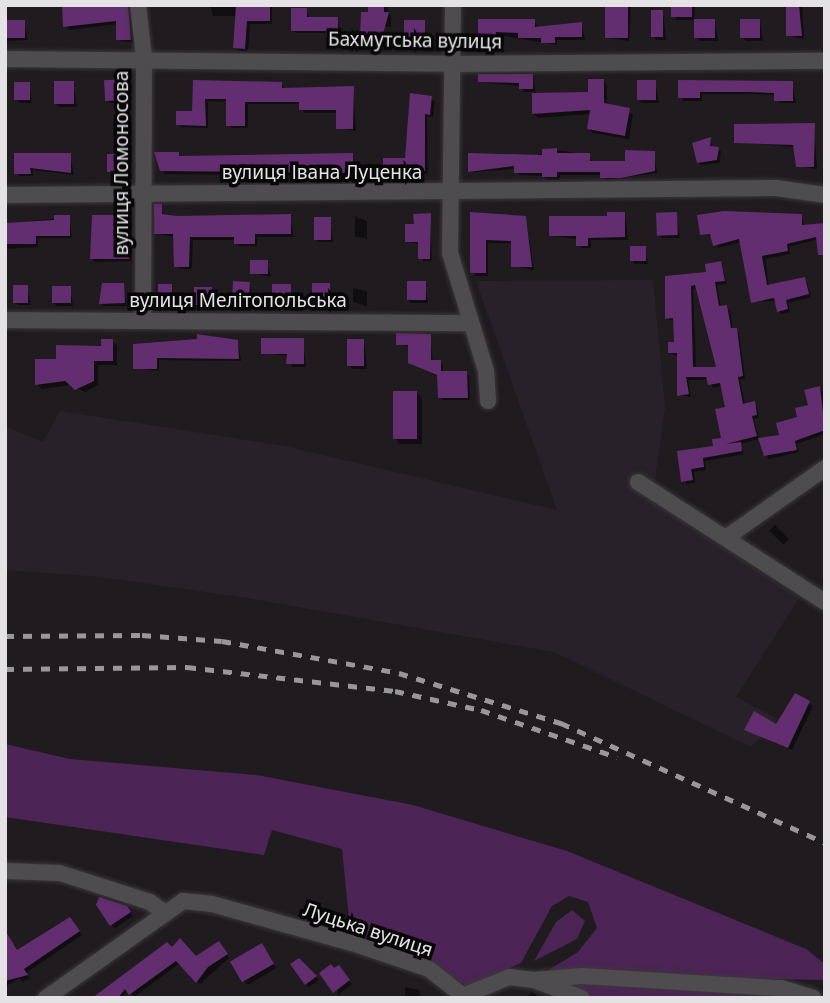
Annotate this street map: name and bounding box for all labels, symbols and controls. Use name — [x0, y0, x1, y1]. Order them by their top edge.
street label: Бахмутська вулиця — [328, 28, 502, 54]
street label: вулиця Ломоносова — [111, 71, 133, 255]
street label: вулиця Івана Луценка — [222, 162, 422, 184]
street label: вулиця Мелітопольська — [129, 290, 347, 312]
street label: Луцька вулиця — [300, 898, 436, 962]

